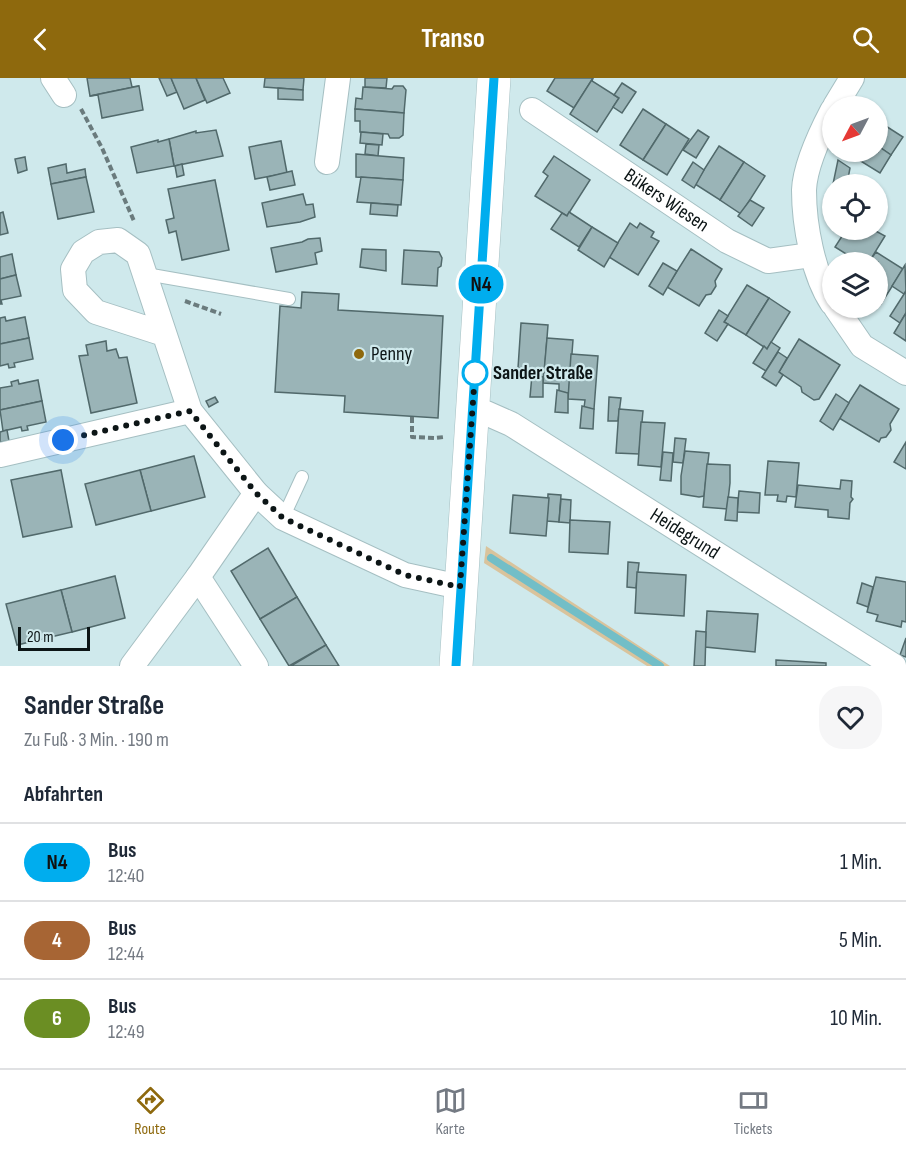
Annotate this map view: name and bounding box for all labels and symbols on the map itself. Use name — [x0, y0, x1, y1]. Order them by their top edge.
north arrow — [822, 96, 888, 162]
street label: Bükers Wiesen — [619, 163, 713, 237]
line badge: N4 — [454, 264, 508, 304]
place label: Penny — [371, 342, 413, 366]
marker: Penny — [352, 347, 366, 361]
marker: Sander Straße — [462, 360, 488, 386]
place label: Sander Straße — [493, 361, 593, 385]
your location — [48, 425, 78, 455]
street label: Heidegrund — [646, 503, 724, 565]
scale bar — [18, 624, 90, 652]

